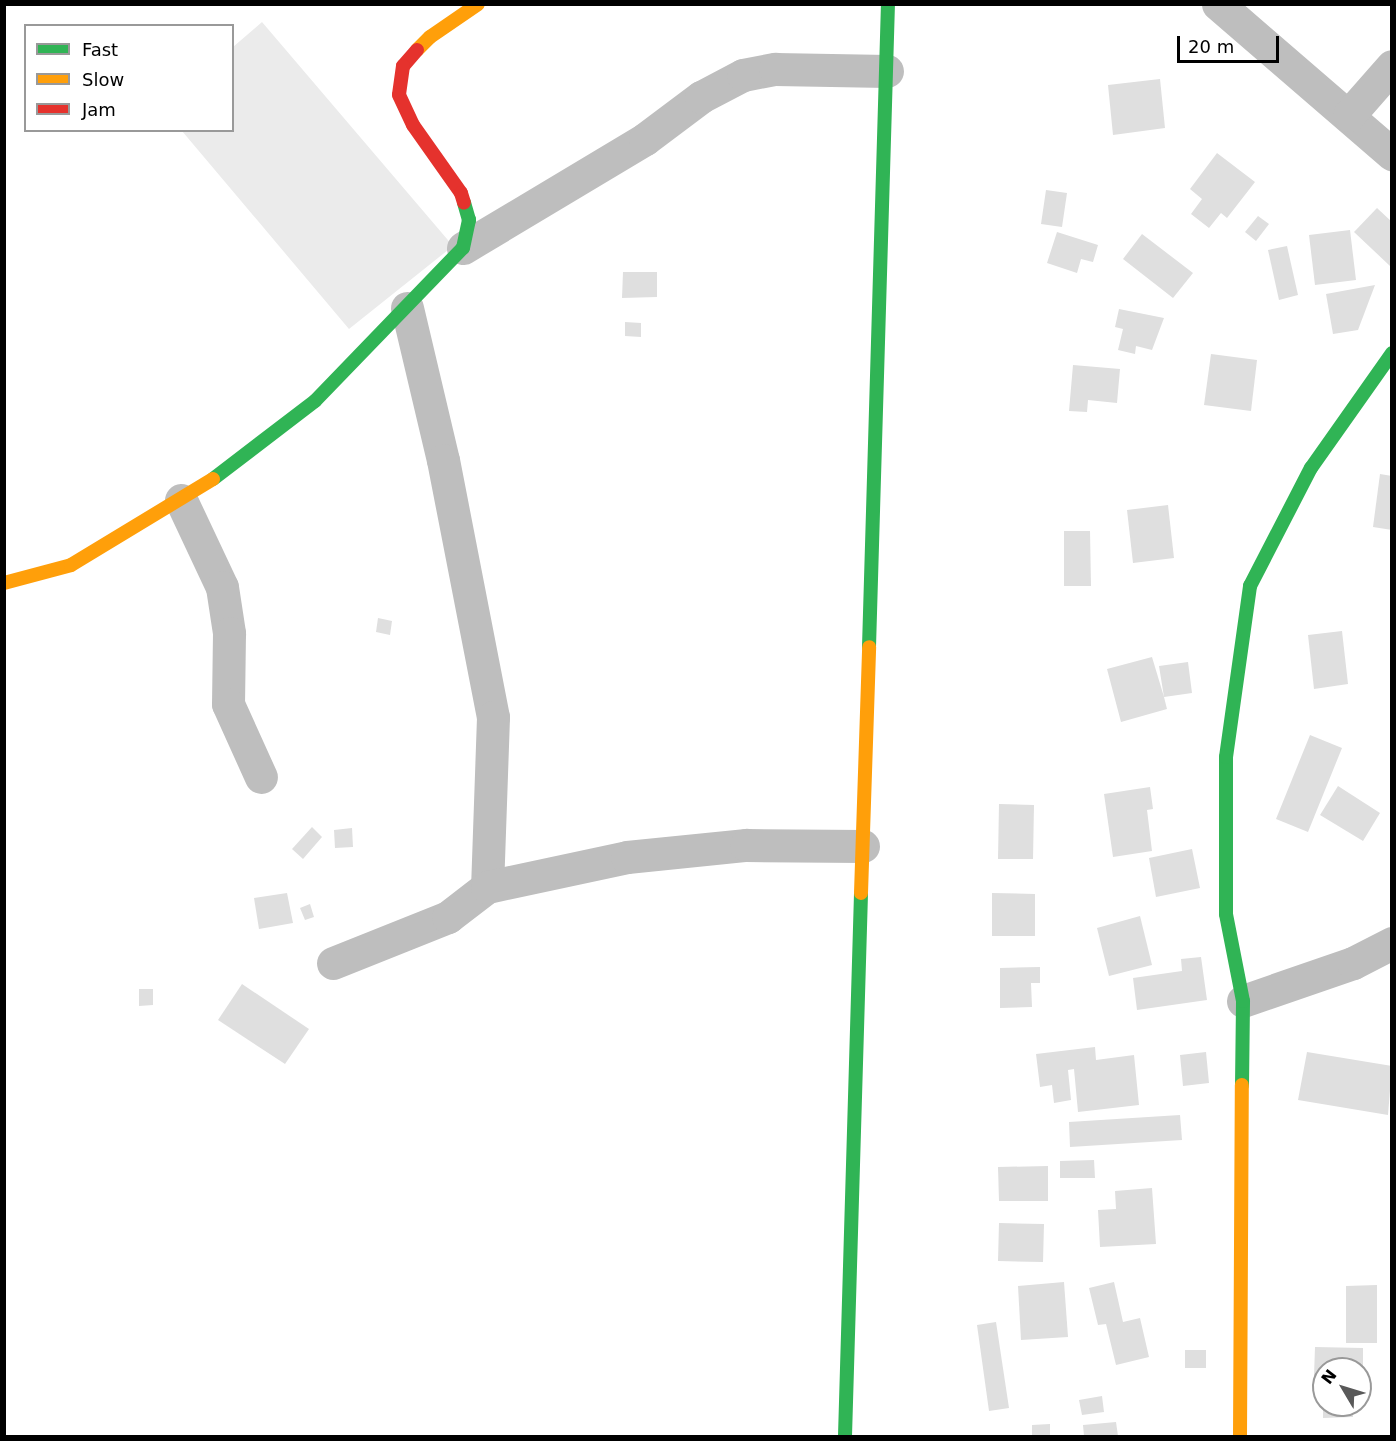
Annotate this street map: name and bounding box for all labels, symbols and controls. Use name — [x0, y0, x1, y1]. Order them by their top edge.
legend — [24, 24, 234, 132]
scale bar — [1180, 24, 1282, 62]
text: 20 m — [1188, 36, 1234, 57]
text: Fast — [82, 39, 118, 60]
text: Slow — [82, 69, 124, 90]
text: Jam — [82, 99, 116, 120]
north arrow — [1312, 1357, 1372, 1417]
text: N — [1317, 1366, 1341, 1388]

